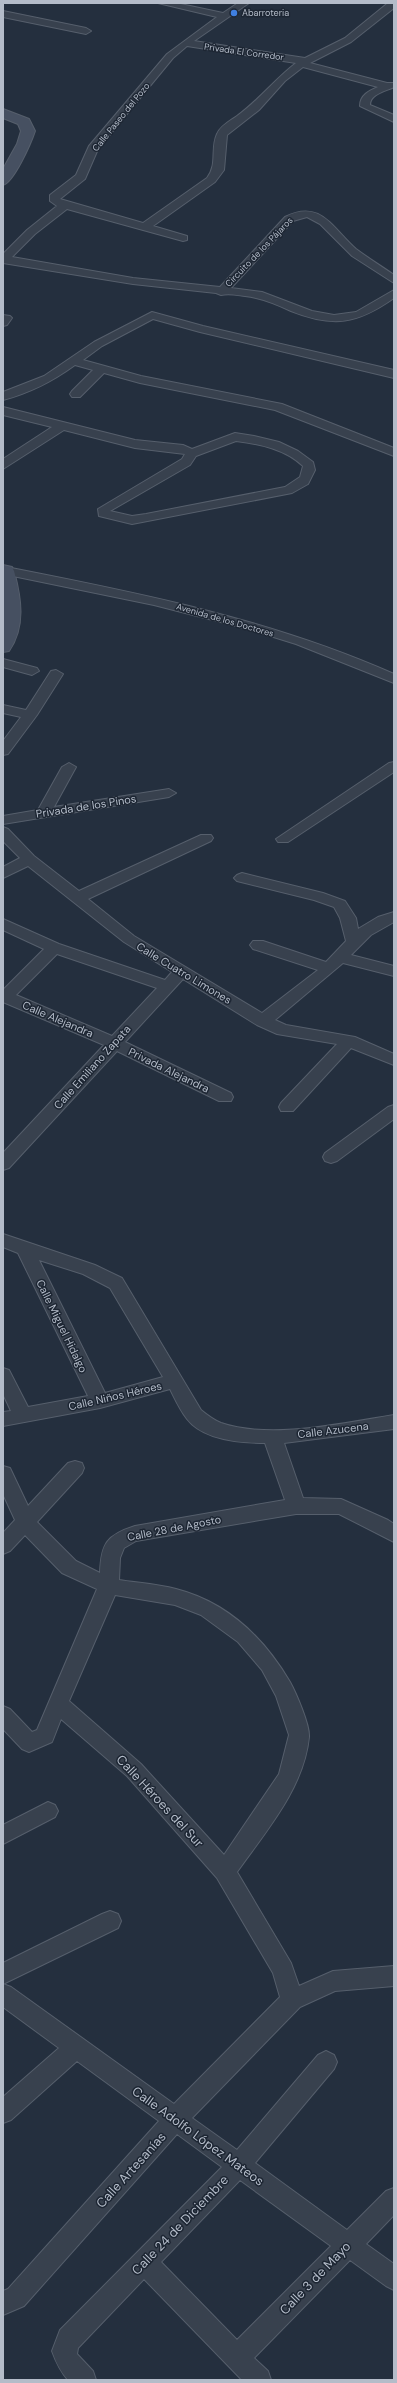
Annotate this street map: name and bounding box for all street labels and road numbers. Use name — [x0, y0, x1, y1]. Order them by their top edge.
street label: Privada El Corredor — [203, 40, 285, 64]
street label: Calle Paseo del Pozo — [90, 80, 152, 154]
street label: Circuito de los Pájaros — [222, 214, 296, 290]
street label: Avenida de los Doctores — [175, 600, 276, 640]
street label: Privada de los Pinos — [35, 791, 137, 821]
street label: Calle Cuatro Limones — [134, 939, 234, 1007]
street label: Calle Alejandra — [20, 998, 96, 1040]
street label: Calle Emiliano Zapata — [51, 1022, 133, 1112]
street label: Privada Alejandra — [126, 1044, 212, 1096]
street label: Calle Miguel Hidalgo — [33, 1277, 91, 1375]
street label: Calle Niños Héroes — [67, 1378, 163, 1414]
street label: Calle Azucena — [297, 1419, 369, 1441]
street label: Calle 28 de Agosto — [126, 1512, 222, 1544]
street label: Calle Héroes del Sur — [113, 1751, 207, 1851]
street label: Calle Adolfo López Mateos — [129, 2082, 267, 2190]
street label: Calle Artesanías — [92, 2129, 170, 2211]
street label: Calle 24 de Diciembre — [128, 2172, 232, 2278]
street label: Calle 3 de Mayo — [276, 2238, 354, 2318]

